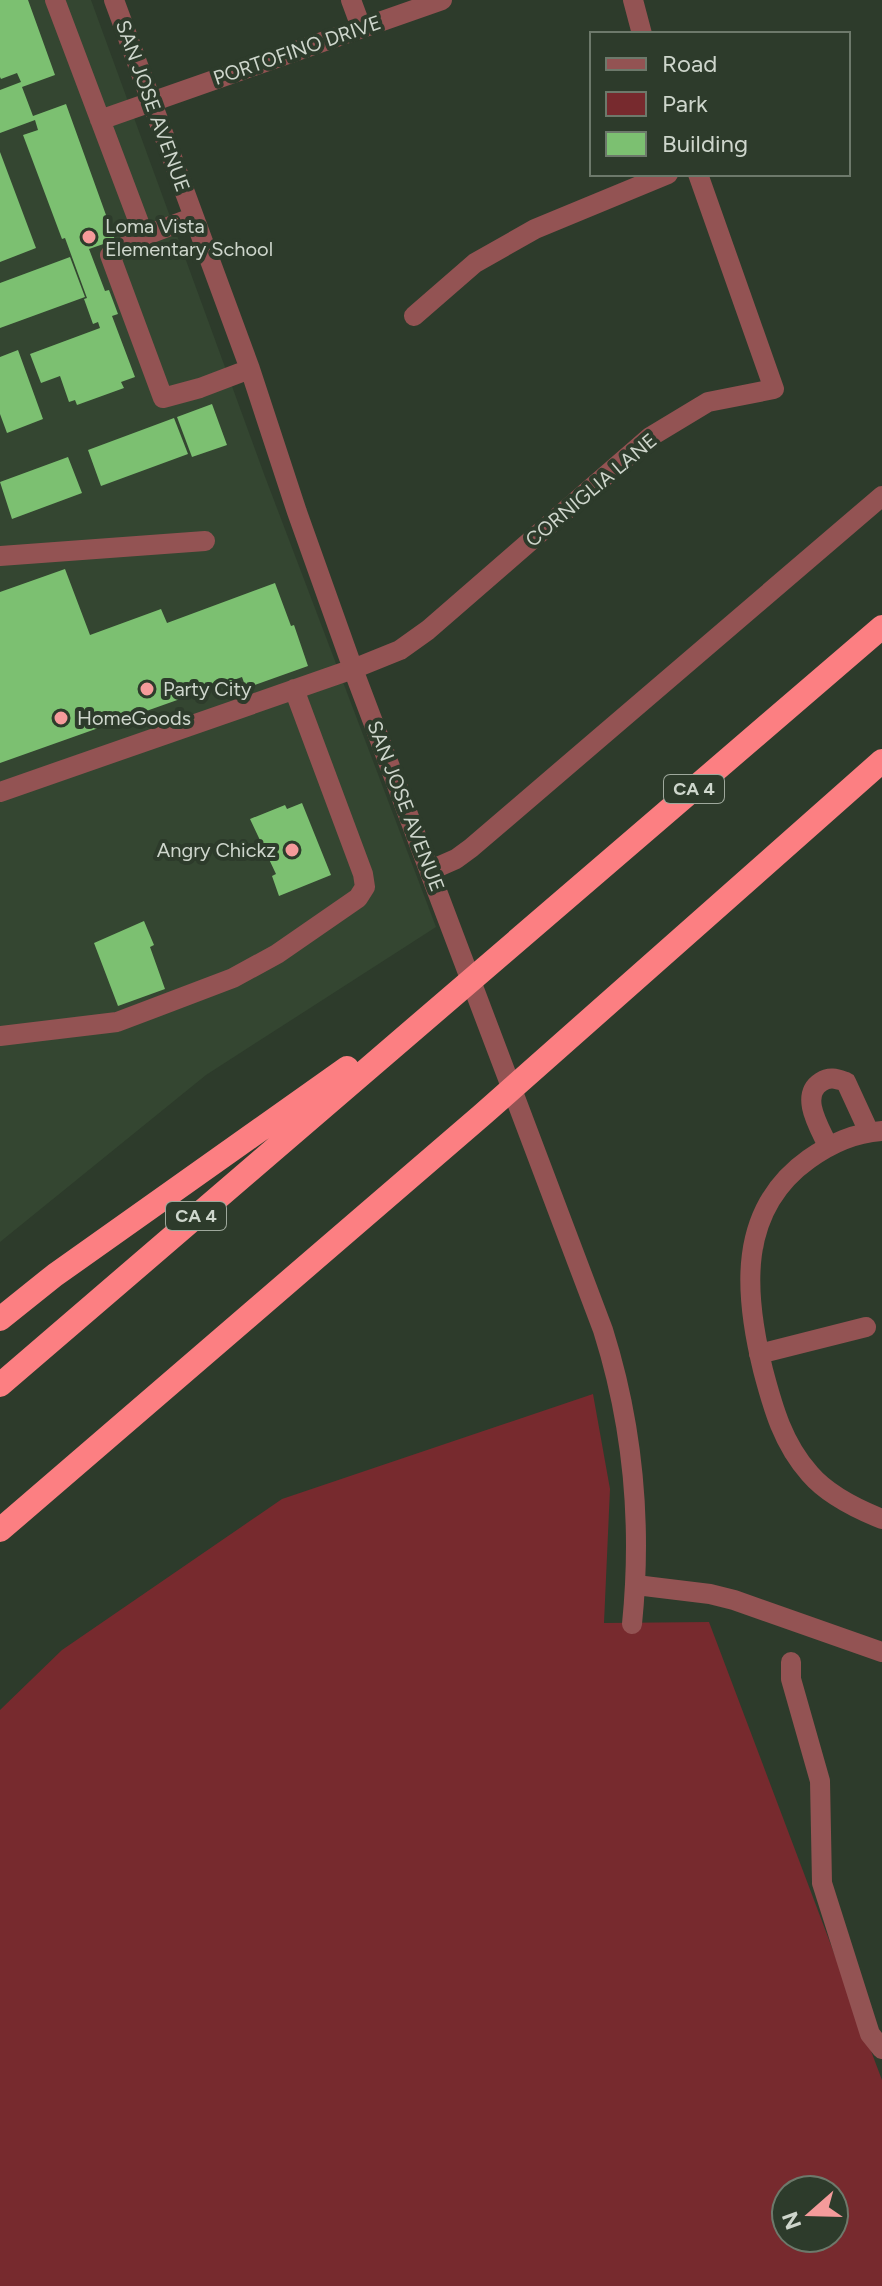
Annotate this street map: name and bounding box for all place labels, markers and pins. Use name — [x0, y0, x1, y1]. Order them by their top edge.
place label: Loma Vista Elementary School — [105, 214, 273, 261]
marker: Loma Vista Elementary School — [80, 228, 98, 246]
place label: Party City — [163, 677, 252, 701]
marker: Party City — [138, 680, 156, 698]
place label: HomeGoods — [77, 706, 191, 730]
marker: HomeGoods — [52, 709, 70, 727]
place label: Angry Chickz — [157, 838, 276, 862]
marker: Angry Chickz — [283, 841, 301, 859]

